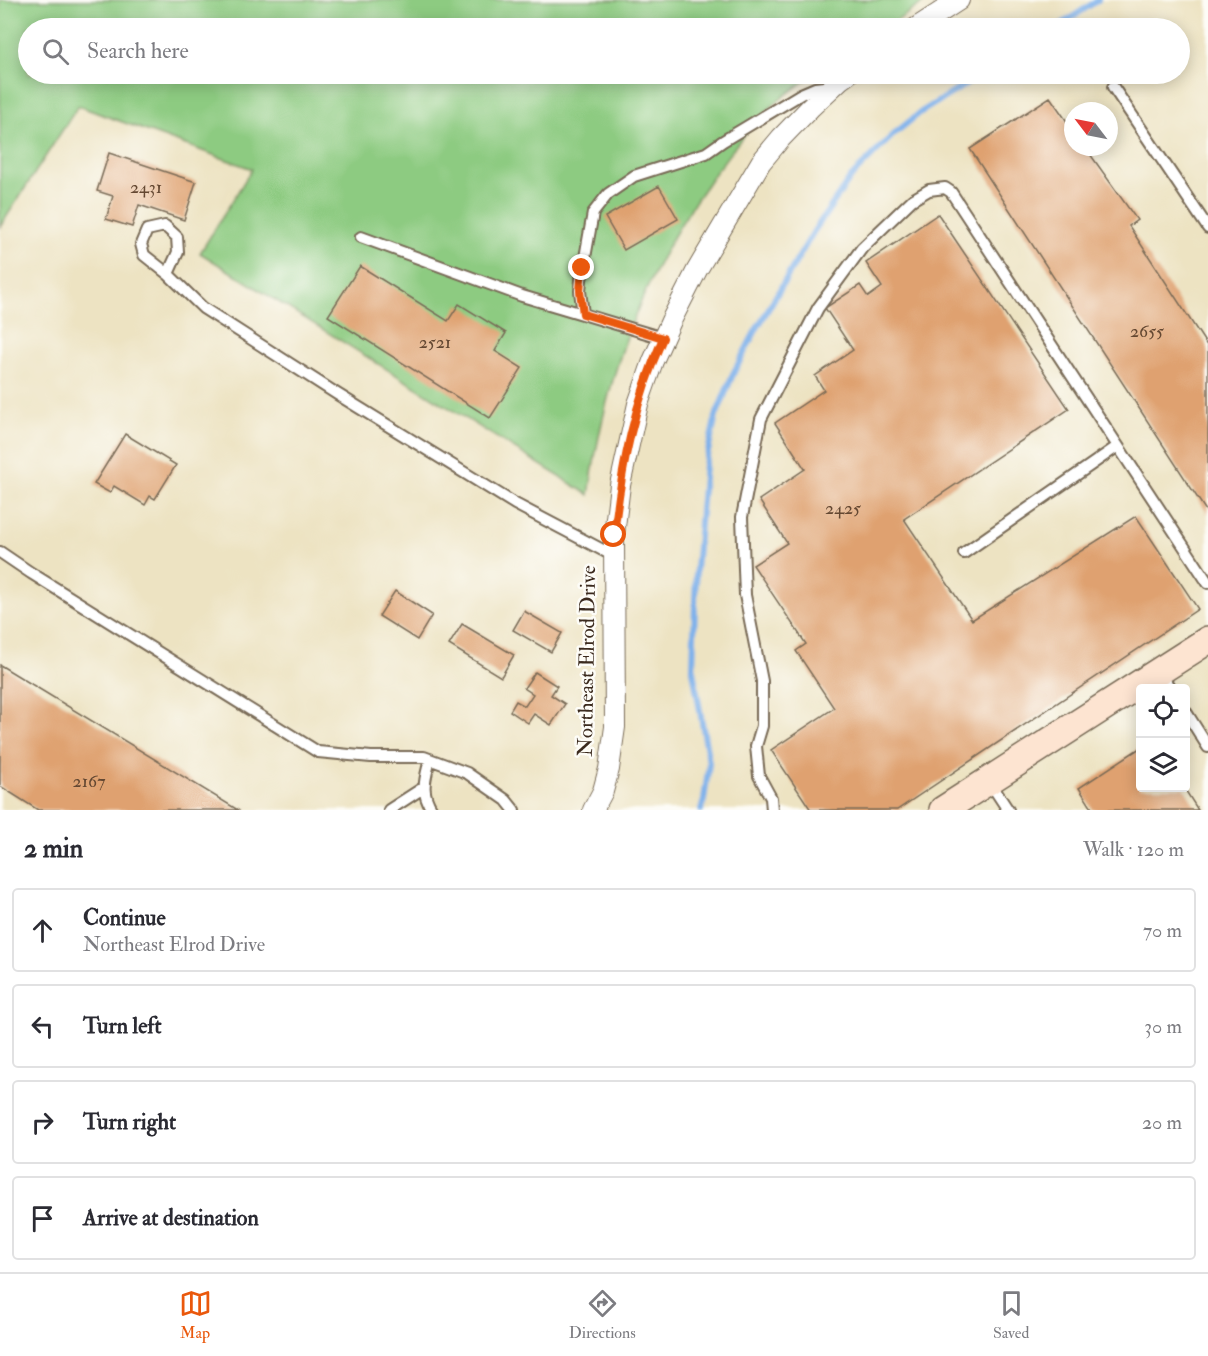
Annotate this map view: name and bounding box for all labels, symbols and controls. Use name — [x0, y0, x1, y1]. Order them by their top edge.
search box — [18, 18, 1190, 84]
icon: search — [39, 35, 72, 68]
text: Search here — [87, 37, 189, 65]
north arrow — [1064, 102, 1118, 156]
house number: 2431 — [130, 176, 162, 199]
route end — [568, 254, 594, 280]
house number: 2655 — [1130, 320, 1164, 343]
house number: 2521 — [419, 331, 451, 354]
house number: 2425 — [825, 497, 861, 520]
route start — [600, 521, 626, 547]
street label: Northeast Elrod Drive — [572, 565, 602, 757]
map controls — [1136, 684, 1190, 792]
button: locate — [1136, 684, 1190, 738]
button: layers — [1136, 738, 1190, 792]
house number: 2167 — [73, 770, 105, 793]
text: 2 min — [24, 833, 83, 865]
text: Walk · 120 m — [1083, 837, 1184, 862]
text: Continue — [83, 904, 166, 932]
icon: ahead — [26, 914, 59, 947]
text: 70 m — [1143, 918, 1182, 943]
text: Northeast Elrod Drive — [83, 932, 265, 957]
icon: left — [26, 1010, 59, 1043]
text: Turn left — [83, 1012, 162, 1040]
text: 30 m — [1144, 1014, 1182, 1039]
icon: right — [26, 1106, 59, 1139]
text: Turn right — [83, 1108, 176, 1136]
text: 20 m — [1142, 1110, 1182, 1135]
icon: arrive — [26, 1202, 59, 1235]
text: Arrive at destination — [83, 1204, 259, 1232]
tab: Map — [179, 1287, 212, 1343]
tab: Directions — [569, 1287, 636, 1343]
tab: Saved — [993, 1287, 1029, 1343]

